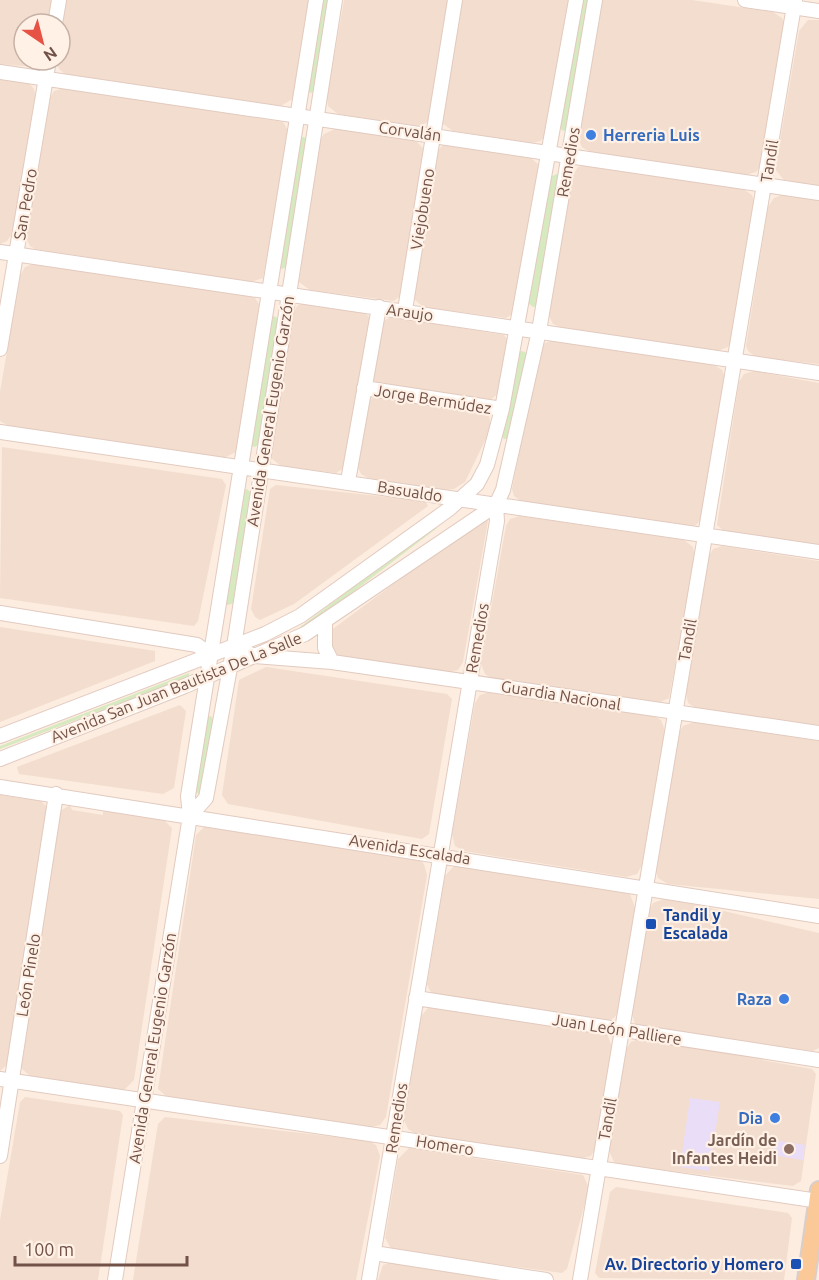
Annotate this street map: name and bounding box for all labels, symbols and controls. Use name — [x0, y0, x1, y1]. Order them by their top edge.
north arrow — [12, 12, 72, 72]
text: N — [41, 43, 61, 65]
street label: Corvalán — [377, 118, 443, 144]
street label: Remedios — [553, 125, 583, 199]
place label: Herreria Luis — [603, 126, 700, 144]
marker: Herreria Luis — [584, 128, 598, 142]
street label: Tandil — [757, 138, 781, 184]
street label: San Pedro — [10, 167, 40, 241]
street label: Viejobueno — [407, 167, 437, 251]
street label: Avenida General Eugenio Garzón — [243, 294, 297, 528]
street label: Araujo — [385, 300, 435, 324]
street label: Jorge Bermúdez — [373, 381, 493, 417]
street label: Basualdo — [376, 477, 444, 505]
street label: Remedios — [462, 601, 492, 675]
street label: Tandil — [674, 617, 700, 663]
street label: Avenida San Juan Bautista De La Salle — [48, 628, 304, 746]
street label: Guardia Nacional — [500, 677, 622, 713]
street label: Avenida Escalada — [348, 831, 472, 867]
place label: Tandil y Escalada — [663, 906, 728, 942]
marker: Tandil y Escalada — [644, 917, 658, 931]
street label: Avenida General Eugenio Garzón — [125, 931, 179, 1165]
street label: León Pinelo — [13, 932, 43, 1018]
place label: Raza — [737, 990, 772, 1008]
marker: Raza — [777, 992, 791, 1006]
street label: Juan León Palliere — [551, 1010, 683, 1048]
street label: Remedios — [382, 1081, 410, 1154]
street label: Tandil — [594, 1096, 620, 1142]
place label: Dia — [738, 1109, 763, 1127]
marker: Dia — [768, 1111, 782, 1125]
place label: Jardín de Infantes Heidi — [672, 1131, 777, 1167]
street label: Homero — [415, 1132, 475, 1158]
marker: Jardín de Infantes Heidi — [782, 1142, 796, 1156]
scale bar — [15, 1229, 188, 1267]
text: 100 m — [24, 1239, 74, 1259]
place label: Av. Directorio y Homero — [605, 1255, 784, 1273]
marker: Av. Directorio y Homero — [789, 1257, 803, 1271]

